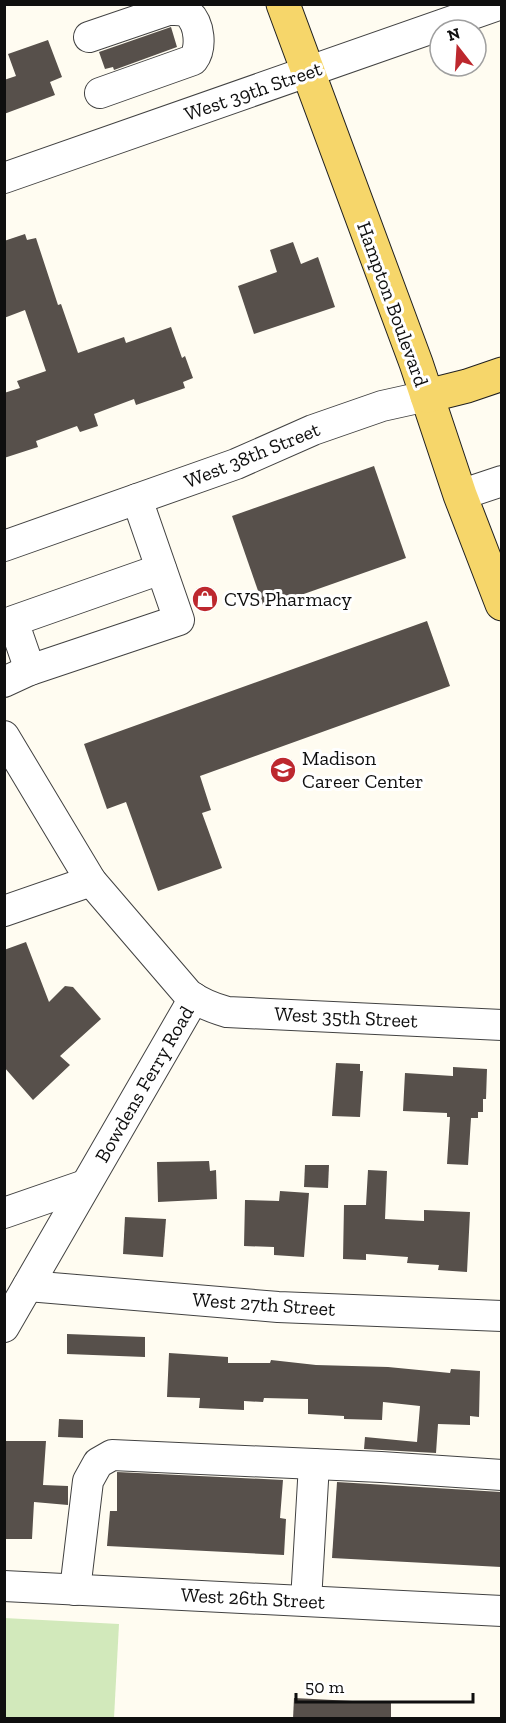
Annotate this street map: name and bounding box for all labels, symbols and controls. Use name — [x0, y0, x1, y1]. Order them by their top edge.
north arrow — [428, 18, 488, 78]
text: N — [445, 23, 462, 45]
street label: West 39th Street — [181, 56, 325, 126]
street label: Hampton Boulevard — [352, 218, 434, 390]
street label: West 38th Street — [181, 417, 324, 493]
shop icon: CVS Pharmacy — [190, 584, 220, 614]
place label: CVS Pharmacy — [224, 587, 353, 611]
place label: Madison Career Center — [302, 746, 423, 793]
school or university icon: Madison Career Center — [268, 755, 298, 785]
street label: Bowdens Ferry Road — [89, 1001, 199, 1166]
street label: West 35th Street — [274, 1001, 419, 1033]
street label: West 27th Street — [192, 1287, 337, 1321]
street label: West 26th Street — [180, 1582, 326, 1614]
scale bar — [296, 1666, 473, 1704]
text: 50 m — [305, 1676, 345, 1698]

